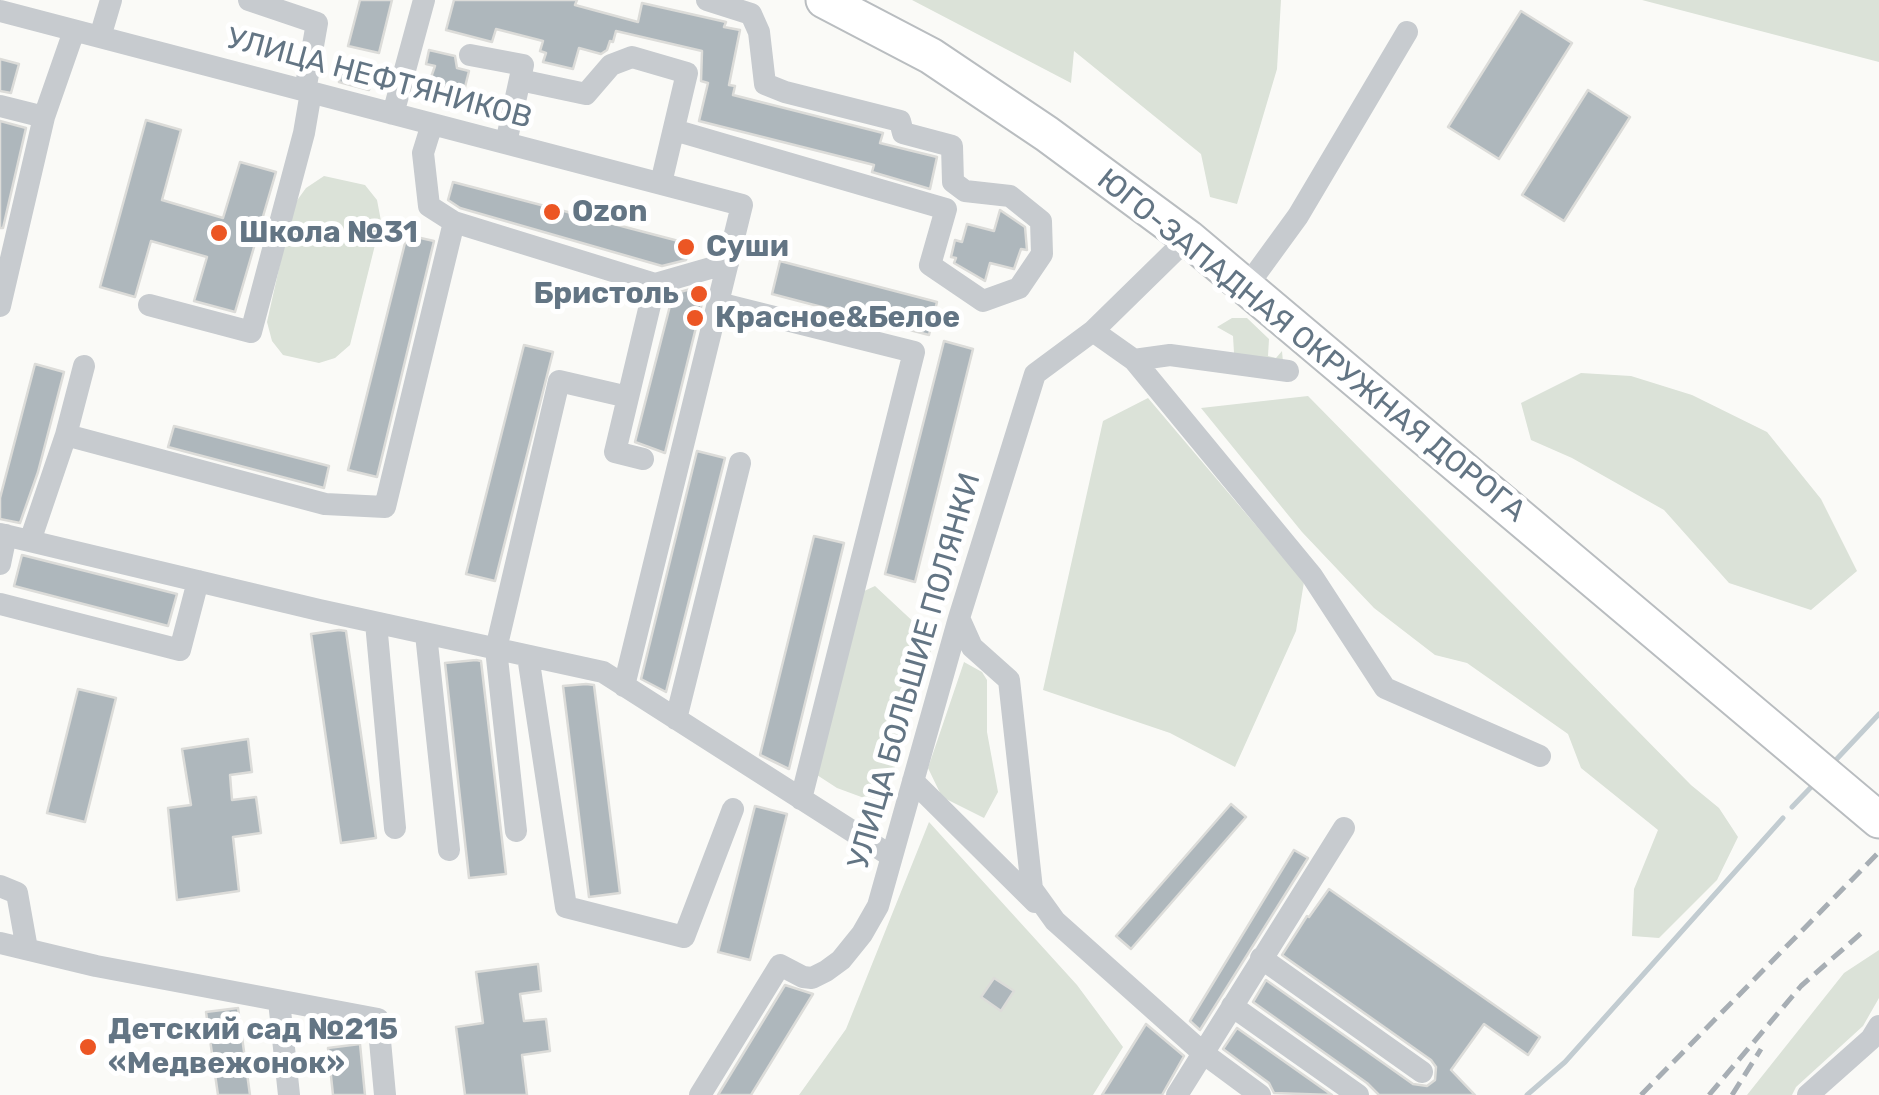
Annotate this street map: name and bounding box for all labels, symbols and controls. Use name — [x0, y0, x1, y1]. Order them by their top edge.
street label: УЛИЦА НЕФТЯНИКОВ — [223, 21, 535, 137]
street label: ЮГО-ЗАПАДНАЯ ОКРУЖНАЯ ДОРОГА — [1090, 162, 1532, 530]
place label: Ozon — [572, 194, 647, 230]
marker: Ozon — [541, 201, 563, 223]
place label: Школа №31 — [239, 215, 418, 251]
marker: Школа №31 — [208, 222, 230, 244]
place label: Суши — [706, 229, 789, 265]
marker: Суши — [675, 236, 697, 258]
place label: Бристоль — [533, 276, 679, 312]
marker: Бристоль — [688, 283, 710, 305]
place label: Красное&Белое — [715, 300, 960, 336]
marker: Красное&Белое — [684, 307, 706, 329]
street label: УЛИЦА БОЛЬШИЕ ПОЛЯНКИ — [841, 469, 989, 873]
place label: Детский сад №215 «Медвежонок» — [108, 1012, 398, 1082]
marker: Детский сад №215 «Медвежонок» — [77, 1036, 99, 1058]

